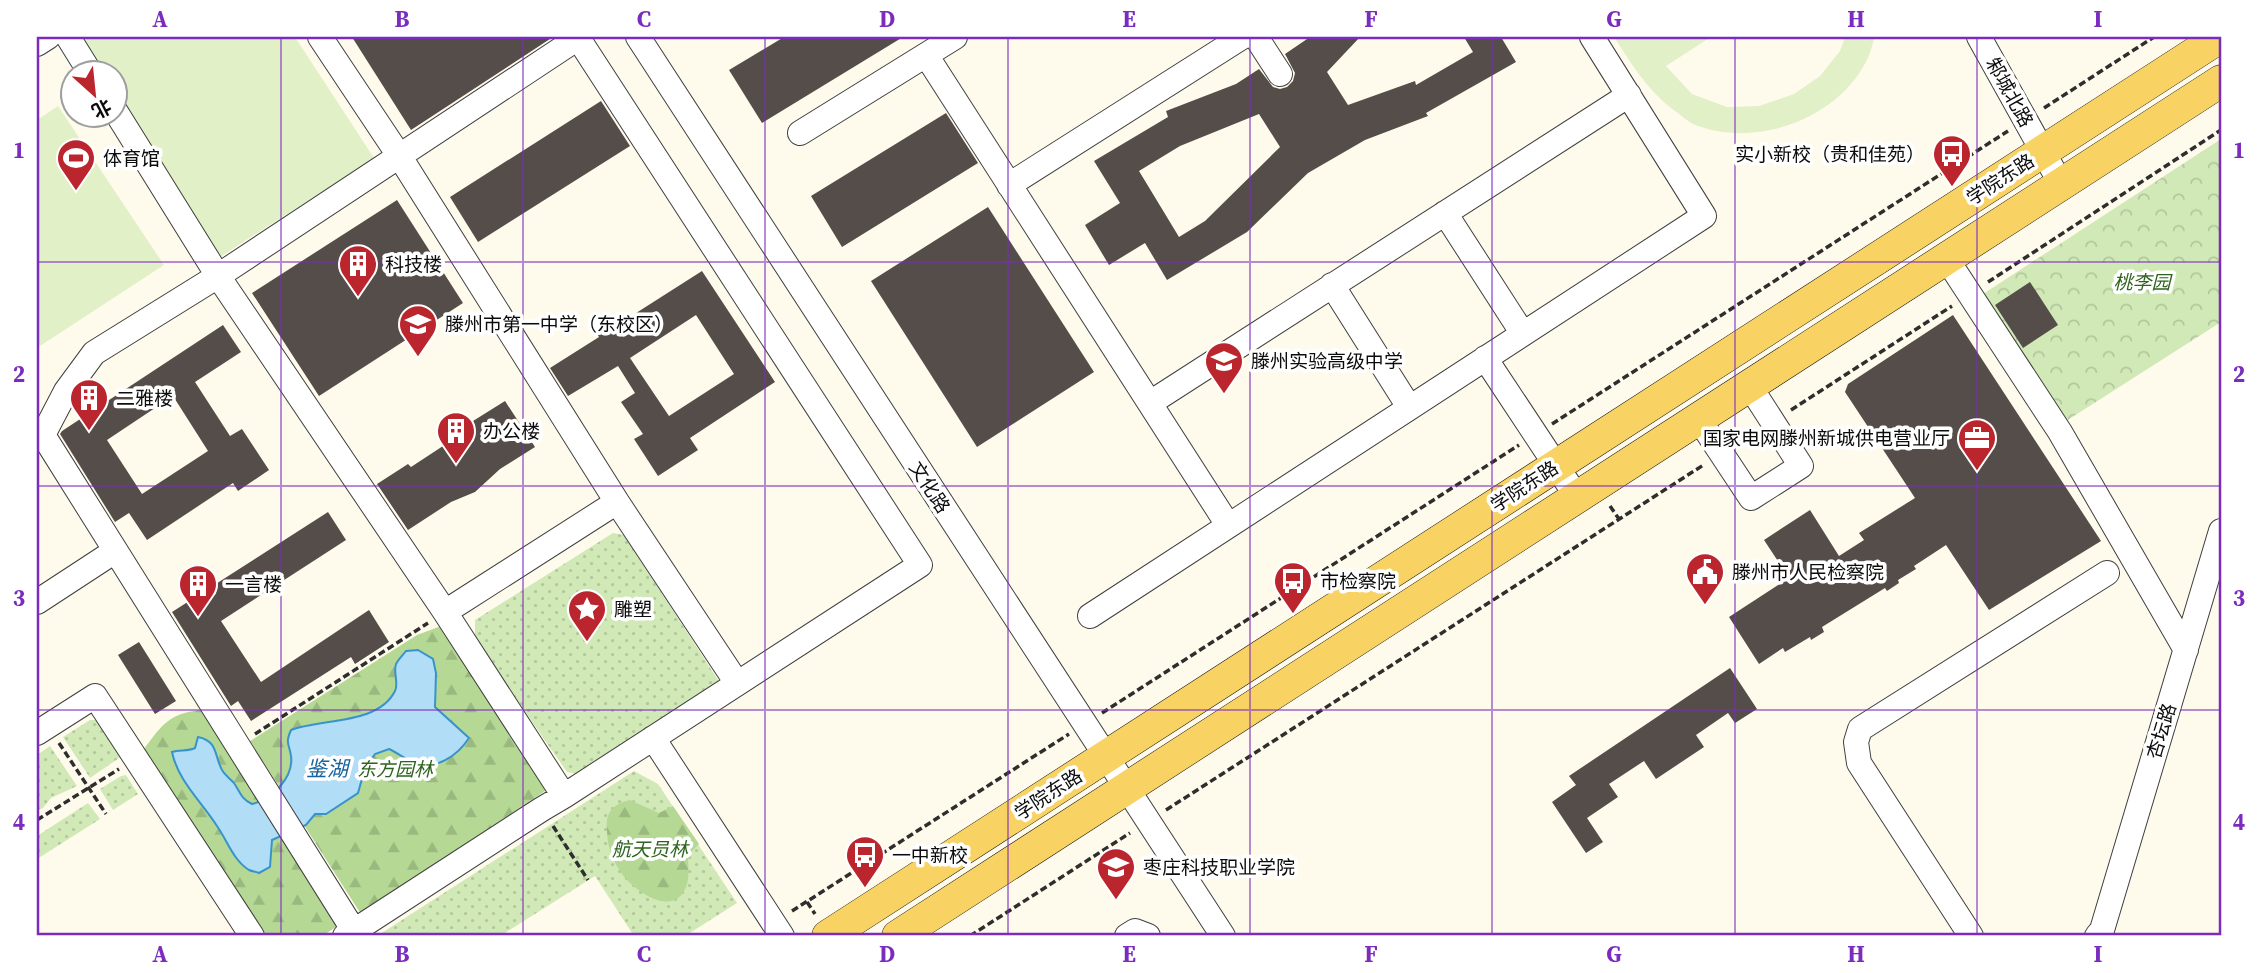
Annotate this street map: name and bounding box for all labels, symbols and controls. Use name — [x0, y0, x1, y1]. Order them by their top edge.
text: A — [152, 3, 168, 35]
text: B — [395, 3, 410, 35]
text: C — [637, 3, 651, 35]
text: D — [879, 3, 895, 35]
text: E — [1122, 3, 1136, 35]
text: F — [1364, 3, 1378, 35]
text: G — [1606, 3, 1622, 35]
text: H — [1847, 3, 1865, 35]
text: I — [2094, 3, 2103, 35]
street label: 邾城北路 — [1980, 52, 2040, 132]
north arrow — [60, 60, 130, 130]
text: 北 — [87, 93, 116, 125]
bus stop icon: 实小新校（贵和佳苑） — [1931, 133, 1973, 188]
text: 1 — [13, 134, 25, 166]
text: 1 — [2233, 134, 2245, 166]
sports icon: 体育馆 — [55, 137, 97, 192]
place label: 实小新校（贵和佳苑） — [1735, 141, 1925, 167]
place label: 体育馆 — [103, 145, 160, 171]
street label: 学院东路 — [1961, 147, 2039, 211]
building icon: 科技楼 — [337, 243, 379, 298]
place label: 科技楼 — [385, 251, 442, 277]
park label: 桃李园 — [2113, 269, 2173, 295]
school or university icon: 滕州市第一中学（东校区） — [397, 303, 439, 358]
place label: 滕州市第一中学（东校区） — [445, 311, 673, 337]
school or university icon: 滕州实验高级中学 — [1203, 340, 1245, 395]
place label: 滕州实验高级中学 — [1251, 348, 1403, 374]
text: 2 — [13, 358, 25, 390]
text: 2 — [2233, 358, 2245, 390]
building icon: 二雅楼 — [68, 377, 110, 432]
place label: 二雅楼 — [116, 385, 173, 411]
building icon: 办公楼 — [435, 410, 477, 465]
office icon: 国家电网滕州新城供电营业厅 — [1956, 417, 1998, 472]
place label: 办公楼 — [483, 418, 540, 444]
place label: 国家电网滕州新城供电营业厅 — [1703, 425, 1950, 451]
street label: 学院东路 — [1485, 454, 1563, 518]
street label: 文化路 — [904, 456, 956, 518]
public building icon: 滕州市人民检察院 — [1684, 551, 1726, 606]
place label: 滕州市人民检察院 — [1732, 559, 1884, 585]
bus stop icon: 市检察院 — [1272, 560, 1314, 615]
building icon: 一言楼 — [177, 563, 219, 618]
place label: 市检察院 — [1320, 568, 1396, 594]
place label: 一言楼 — [225, 571, 282, 597]
text: 3 — [13, 582, 25, 614]
text: 3 — [2233, 582, 2245, 614]
place icon: 雕塑 — [566, 588, 608, 643]
place label: 雕塑 — [614, 596, 652, 622]
street label: 杏坛路 — [2140, 700, 2182, 762]
water label: 鉴湖 — [306, 754, 351, 783]
park label: 东方园林 — [357, 756, 435, 782]
street label: 学院东路 — [1009, 762, 1087, 826]
text: 4 — [13, 806, 25, 838]
text: 4 — [2233, 806, 2245, 838]
bus stop icon: 一中新校 — [844, 834, 886, 889]
park label: 航天员林 — [612, 836, 690, 862]
place label: 一中新校 — [892, 842, 968, 868]
school or university icon: 枣庄科技职业学院 — [1095, 846, 1137, 901]
place label: 枣庄科技职业学院 — [1143, 854, 1295, 880]
text: A — [152, 938, 168, 970]
text: B — [395, 938, 410, 970]
text: C — [637, 938, 651, 970]
text: D — [879, 938, 895, 970]
text: E — [1122, 938, 1136, 970]
text: F — [1364, 938, 1378, 970]
text: G — [1606, 938, 1622, 970]
text: H — [1847, 938, 1865, 970]
text: I — [2094, 938, 2103, 970]

